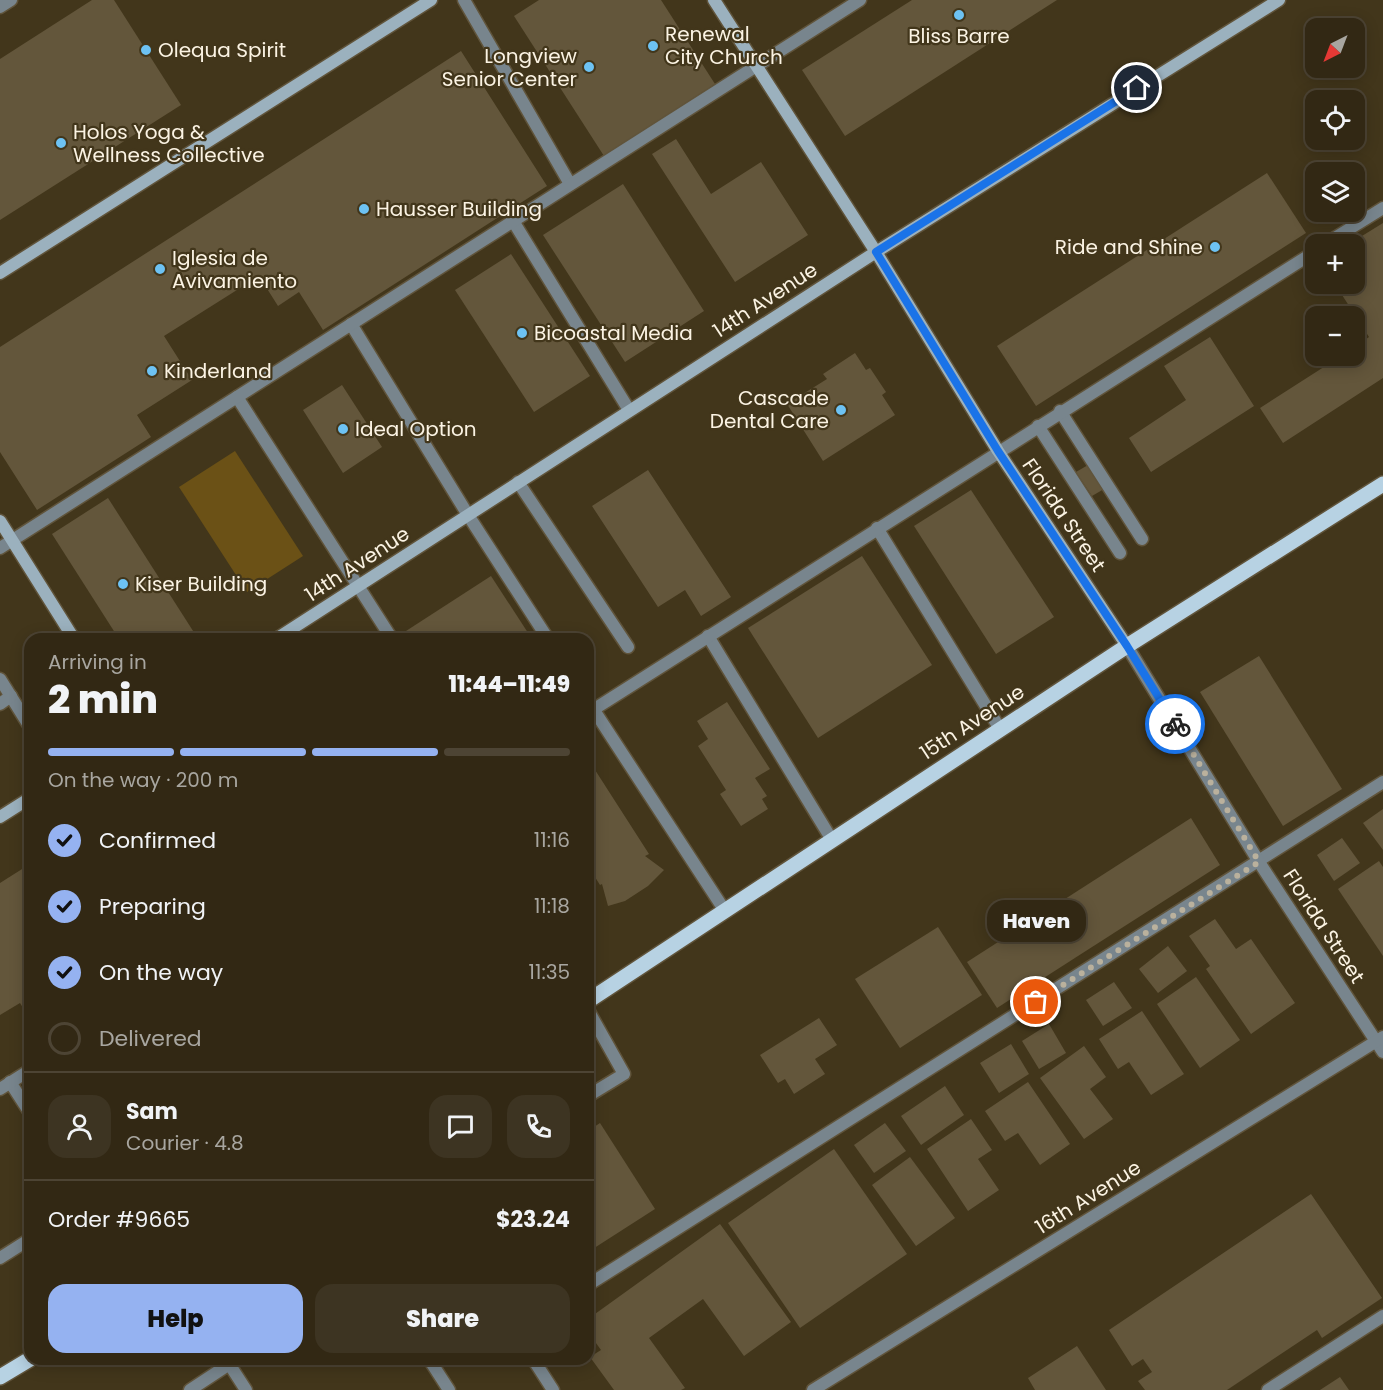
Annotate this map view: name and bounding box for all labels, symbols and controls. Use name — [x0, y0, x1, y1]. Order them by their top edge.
marker: Bliss Barre — [952, 8, 966, 22]
north arrow — [1305, 18, 1365, 78]
map controls — [1305, 18, 1365, 366]
place label: Renewal City Church — [665, 20, 783, 71]
place label: Bliss Barre — [908, 22, 1010, 50]
place label: Olequa Spirit — [158, 36, 286, 64]
marker: Renewal City Church — [646, 39, 660, 53]
place label: Longview Senior Center — [442, 42, 578, 93]
marker: Olequa Spirit — [139, 43, 153, 57]
marker: Longview Senior Center — [582, 60, 596, 74]
pin — [1111, 62, 1162, 113]
icon: home — [1120, 71, 1153, 104]
button: locate — [1305, 90, 1365, 150]
place label: Holos Yoga & Wellness Collective — [73, 118, 265, 169]
marker: Holos Yoga & Wellness Collective — [54, 136, 68, 150]
button: layers — [1305, 162, 1365, 222]
place label: Hausser Building — [376, 195, 542, 223]
marker: Hausser Building — [357, 202, 371, 216]
place label: Ride and Shine — [1055, 233, 1203, 261]
button: + — [1305, 234, 1365, 294]
marker: Ride and Shine — [1208, 240, 1222, 254]
place label: Iglesia de Avivamiento — [172, 244, 297, 295]
street label: 14th Avenue — [707, 256, 823, 344]
marker: Iglesia de Avivamiento — [153, 262, 167, 276]
button: − — [1305, 306, 1365, 366]
place label: Bicoastal Media — [534, 319, 693, 347]
marker: Bicoastal Media — [515, 326, 529, 340]
place label: Kinderland — [164, 357, 272, 385]
marker: Kinderland — [145, 364, 159, 378]
place label: Cascade Dental Care — [710, 384, 829, 435]
marker: Cascade Dental Care — [834, 403, 848, 417]
place label: Ideal Option — [355, 415, 477, 443]
marker: Ideal Option — [336, 422, 350, 436]
street label: Florida Street — [1016, 453, 1112, 577]
street label: 14th Avenue — [299, 520, 415, 608]
place label: Kiser Building — [135, 570, 267, 598]
marker: Kiser Building — [116, 577, 130, 591]
text: Arriving in — [48, 648, 147, 676]
text: 11:44–11:49 — [449, 669, 570, 700]
text: 2 min — [48, 672, 158, 727]
street label: 15th Avenue — [914, 678, 1030, 766]
courier — [1145, 694, 1205, 754]
icon: bike — [1159, 708, 1192, 741]
text: On the way · 200 m — [48, 766, 238, 794]
icon: check — [48, 824, 81, 857]
text: Confirmed — [99, 825, 216, 856]
text: 11:16 — [534, 826, 570, 854]
street label: Florida Street — [1277, 863, 1371, 989]
icon: check — [48, 890, 81, 923]
text: Preparing — [99, 891, 206, 922]
text: 11:18 — [534, 892, 570, 920]
callout: Haven — [986, 900, 1086, 942]
text: Haven — [1003, 907, 1070, 935]
icon: check — [48, 956, 81, 989]
text: On the way — [99, 957, 223, 988]
text: 11:35 — [529, 958, 570, 986]
pin — [1010, 976, 1061, 1027]
icon: bag — [1019, 985, 1052, 1018]
text: Delivered — [99, 1023, 202, 1054]
button: person — [48, 1095, 111, 1158]
button: chat — [429, 1095, 492, 1158]
button: phone — [507, 1095, 570, 1158]
text: Sam — [126, 1096, 178, 1127]
text: Courier · 4.8 — [126, 1129, 244, 1157]
street label: 16th Avenue — [1030, 1153, 1146, 1241]
text: Order #9665 — [48, 1204, 190, 1235]
text: $23.24 — [496, 1204, 570, 1235]
button: Help — [48, 1284, 303, 1353]
button: Share — [315, 1284, 570, 1353]

